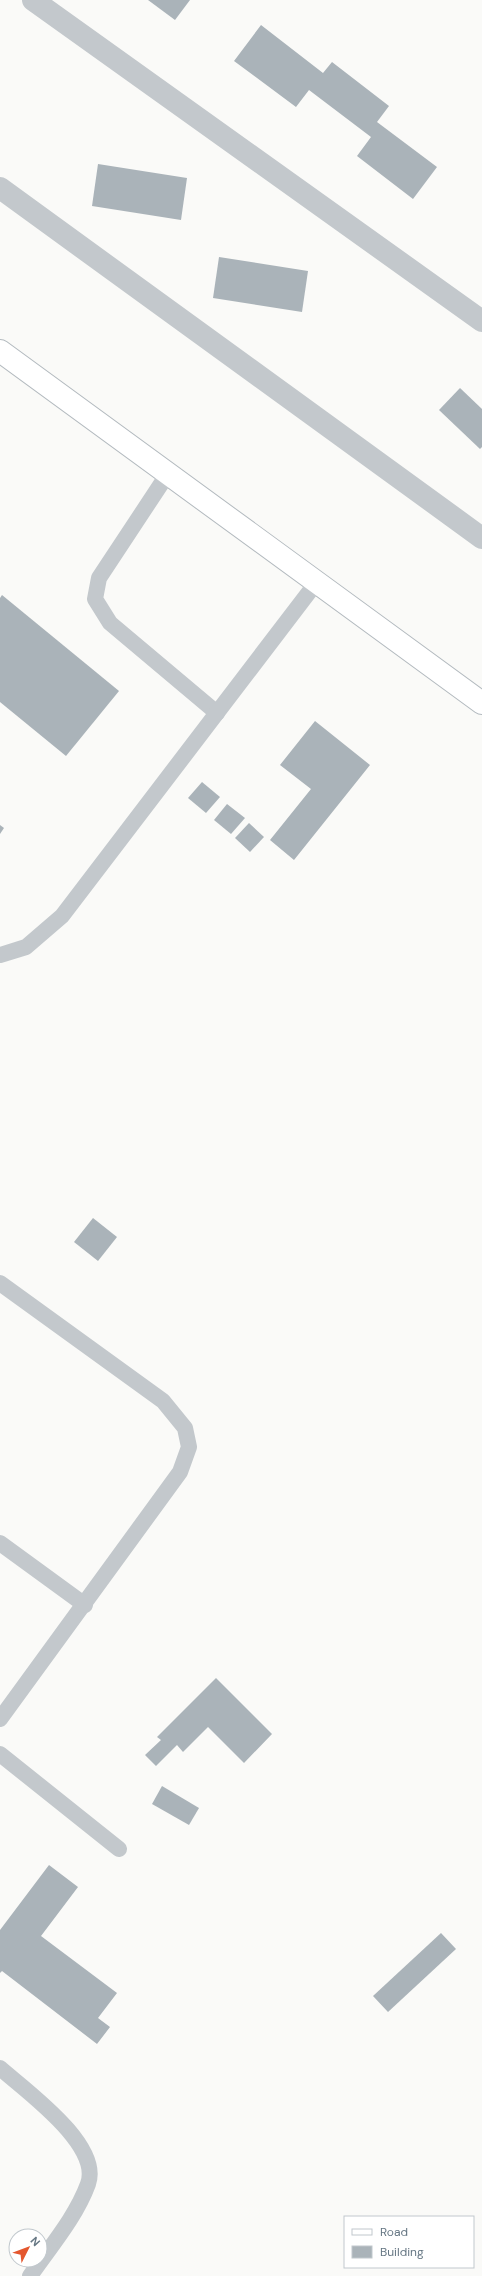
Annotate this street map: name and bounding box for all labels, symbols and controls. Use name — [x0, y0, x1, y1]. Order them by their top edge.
legend — [344, 2216, 474, 2268]
text: Road — [380, 2224, 408, 2240]
north arrow — [8, 2228, 48, 2268]
text: N — [28, 2234, 43, 2249]
text: Building — [380, 2244, 424, 2260]

